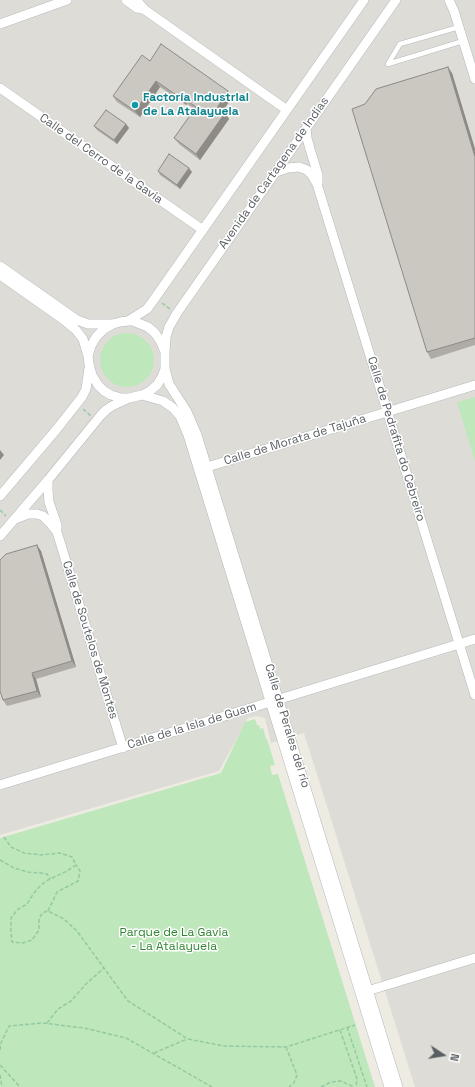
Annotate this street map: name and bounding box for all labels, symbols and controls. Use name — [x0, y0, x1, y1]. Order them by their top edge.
place label: Factoría industrial de La Atalayuela — [143, 91, 249, 119]
street label: Avenida de Cartagena de Indias — [216, 94, 332, 252]
marker: Factoría industrial de La Atalayuela — [130, 100, 140, 110]
street label: Calle del Cerro de la Gavia — [37, 111, 165, 207]
street label: Calle de Pedrafita do Cebreiro — [364, 355, 428, 523]
street label: Calle de Morata de Tajuña — [222, 411, 368, 469]
street label: Calle de Soutelos de Montes — [59, 559, 121, 721]
street label: Calle de Perales del río — [261, 662, 313, 790]
street label: Calle de la Isla de Guam — [126, 700, 258, 752]
park label: Parque de La Gavia - La Atalayuela — [120, 926, 228, 954]
north arrow — [423, 1035, 463, 1075]
text: N — [447, 1052, 462, 1063]

